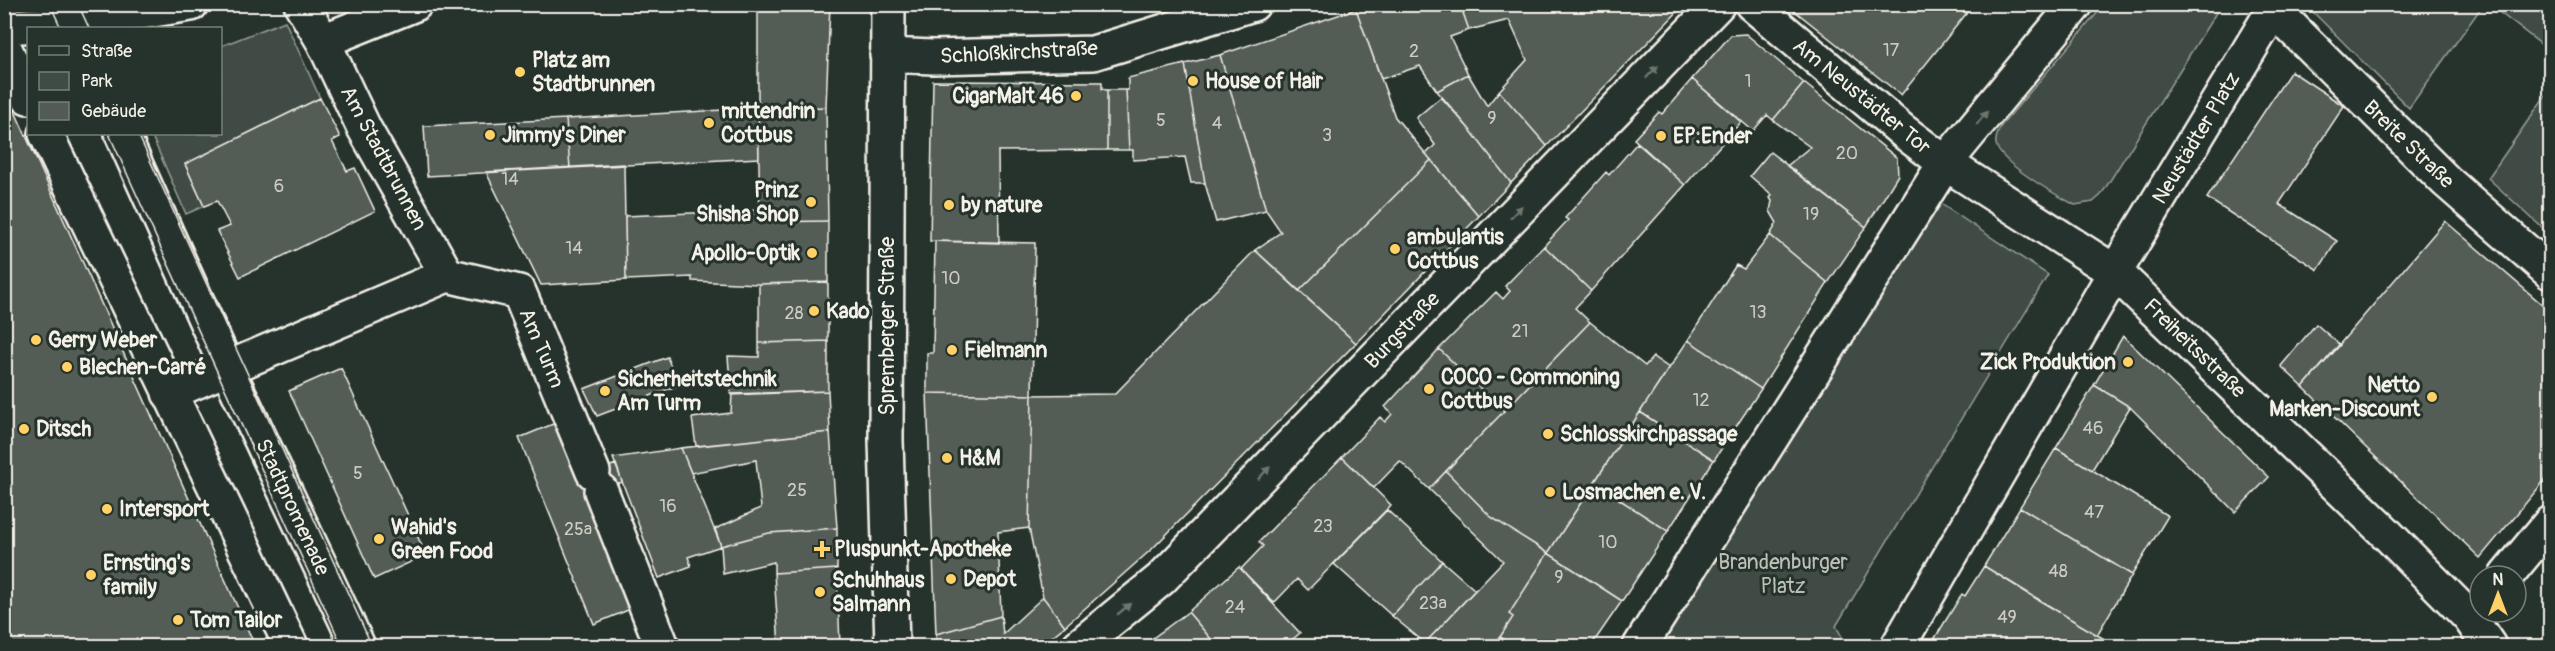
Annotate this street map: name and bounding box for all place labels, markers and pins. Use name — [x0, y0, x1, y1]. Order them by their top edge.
place label: Platz am Stadtbrunnen — [532, 47, 655, 98]
marker: Platz am Stadtbrunnen — [513, 65, 527, 79]
place label: House of Hair — [1205, 68, 1324, 95]
marker: House of Hair — [1186, 74, 1200, 88]
place label: CigarMalt 46 — [952, 83, 1064, 110]
marker: CigarMalt 46 — [1069, 89, 1083, 103]
place label: mittendrin Cottbus — [721, 98, 815, 149]
marker: mittendrin Cottbus — [702, 116, 716, 130]
place label: Jimmy's Diner — [502, 122, 626, 149]
place label: EP:Ender — [1673, 123, 1753, 150]
marker: Jimmy's Diner — [483, 128, 497, 142]
marker: EP:Ender — [1654, 129, 1668, 143]
place label: Prinz Shisha Shop — [696, 177, 799, 228]
place label: by nature — [961, 192, 1043, 219]
marker: Prinz Shisha Shop — [804, 195, 818, 209]
marker: by nature — [942, 198, 956, 212]
place label: ambulantis Cottbus — [1407, 224, 1504, 275]
place label: Apollo-Optik — [691, 240, 800, 267]
marker: ambulantis Cottbus — [1388, 242, 1402, 256]
marker: Apollo-Optik — [805, 246, 819, 260]
place label: Kado — [826, 298, 870, 325]
marker: Kado — [807, 304, 821, 318]
place label: Gerry Weber — [48, 327, 158, 354]
marker: Gerry Weber — [29, 333, 43, 347]
place label: Fielmann — [964, 337, 1047, 364]
marker: Fielmann — [945, 343, 959, 357]
place label: Zick Produktion — [1980, 349, 2116, 376]
place label: Blechen-Carré — [79, 354, 206, 381]
marker: Zick Produktion — [2121, 355, 2135, 369]
marker: Blechen-Carré — [60, 360, 74, 374]
place label: COCO - Commoning Cottbus — [1441, 364, 1620, 415]
place label: Sicherheitstechnik Am Turm — [617, 366, 777, 417]
place label: Netto Marken-Discount — [2269, 372, 2421, 423]
marker: COCO - Commoning Cottbus — [1422, 382, 1436, 396]
marker: Sicherheitstechnik Am Turm — [598, 384, 612, 398]
marker: Netto Marken-Discount — [2425, 390, 2439, 404]
place label: Ditsch — [36, 416, 91, 443]
place label: Schlosskirchpassage — [1560, 421, 1738, 448]
marker: Ditsch — [17, 422, 31, 436]
marker: Schlosskirchpassage — [1541, 427, 1555, 441]
place label: H&M — [959, 445, 1001, 472]
marker: H&M — [940, 451, 954, 465]
place label: Losmachen e. V. — [1562, 479, 1706, 506]
marker: Losmachen e. V. — [1543, 485, 1557, 499]
place label: Intersport — [119, 496, 210, 523]
marker: Intersport — [100, 502, 114, 516]
place label: Wahid's Green Food — [391, 514, 493, 565]
marker: Wahid's Green Food — [372, 532, 386, 546]
place label: Pluspunkt-Apotheke — [834, 536, 1012, 563]
marker: Pluspunkt-Apotheke — [815, 542, 829, 556]
place label: Ernsting's family — [103, 550, 191, 601]
place label: Depot — [963, 566, 1017, 593]
place label: Schuhhaus Salmann — [832, 567, 925, 618]
marker: Ernsting's family — [84, 568, 98, 582]
marker: Depot — [944, 572, 958, 586]
marker: Schuhhaus Salmann — [813, 585, 827, 599]
place label: Tom Tailor — [189, 607, 283, 634]
marker: Tom Tailor — [171, 613, 185, 627]

